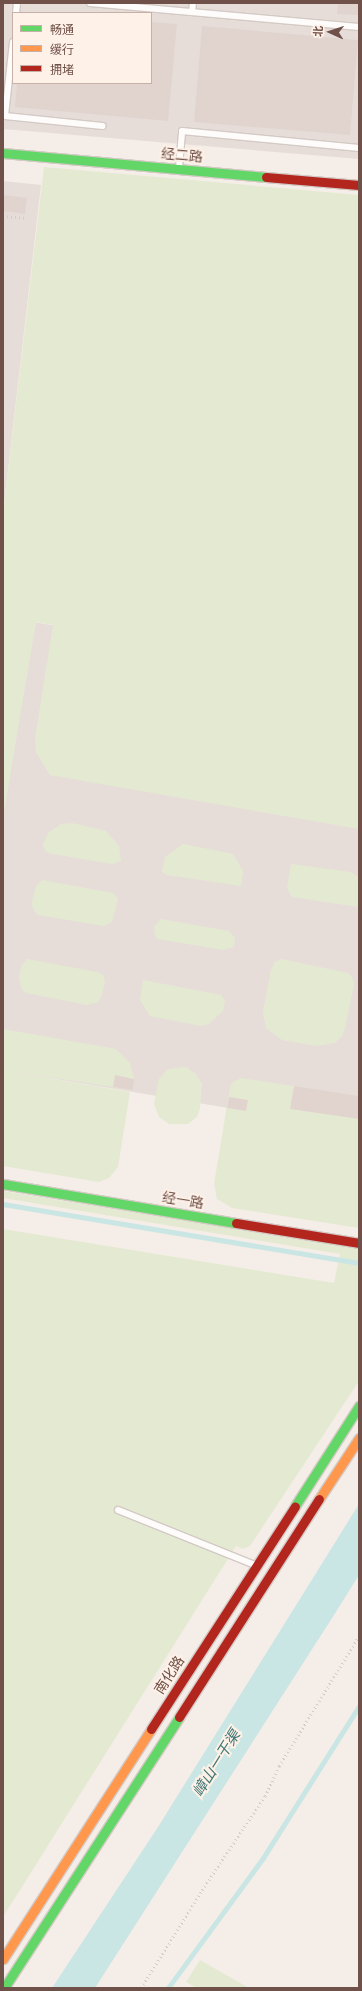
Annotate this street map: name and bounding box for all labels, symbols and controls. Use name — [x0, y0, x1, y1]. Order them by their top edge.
legend — [12, 12, 152, 84]
north arrow — [310, 12, 350, 52]
text: 畅通 — [50, 23, 74, 37]
text: 北 — [312, 26, 324, 37]
text: 缓行 — [50, 43, 74, 57]
text: 拥堵 — [50, 63, 74, 77]
street label: 经二路 — [160, 145, 204, 165]
street label: 经一路 — [161, 1188, 205, 1212]
street label: 南化路 — [151, 1653, 187, 1697]
water label: 嶂山一干渠 — [188, 1726, 244, 1800]

